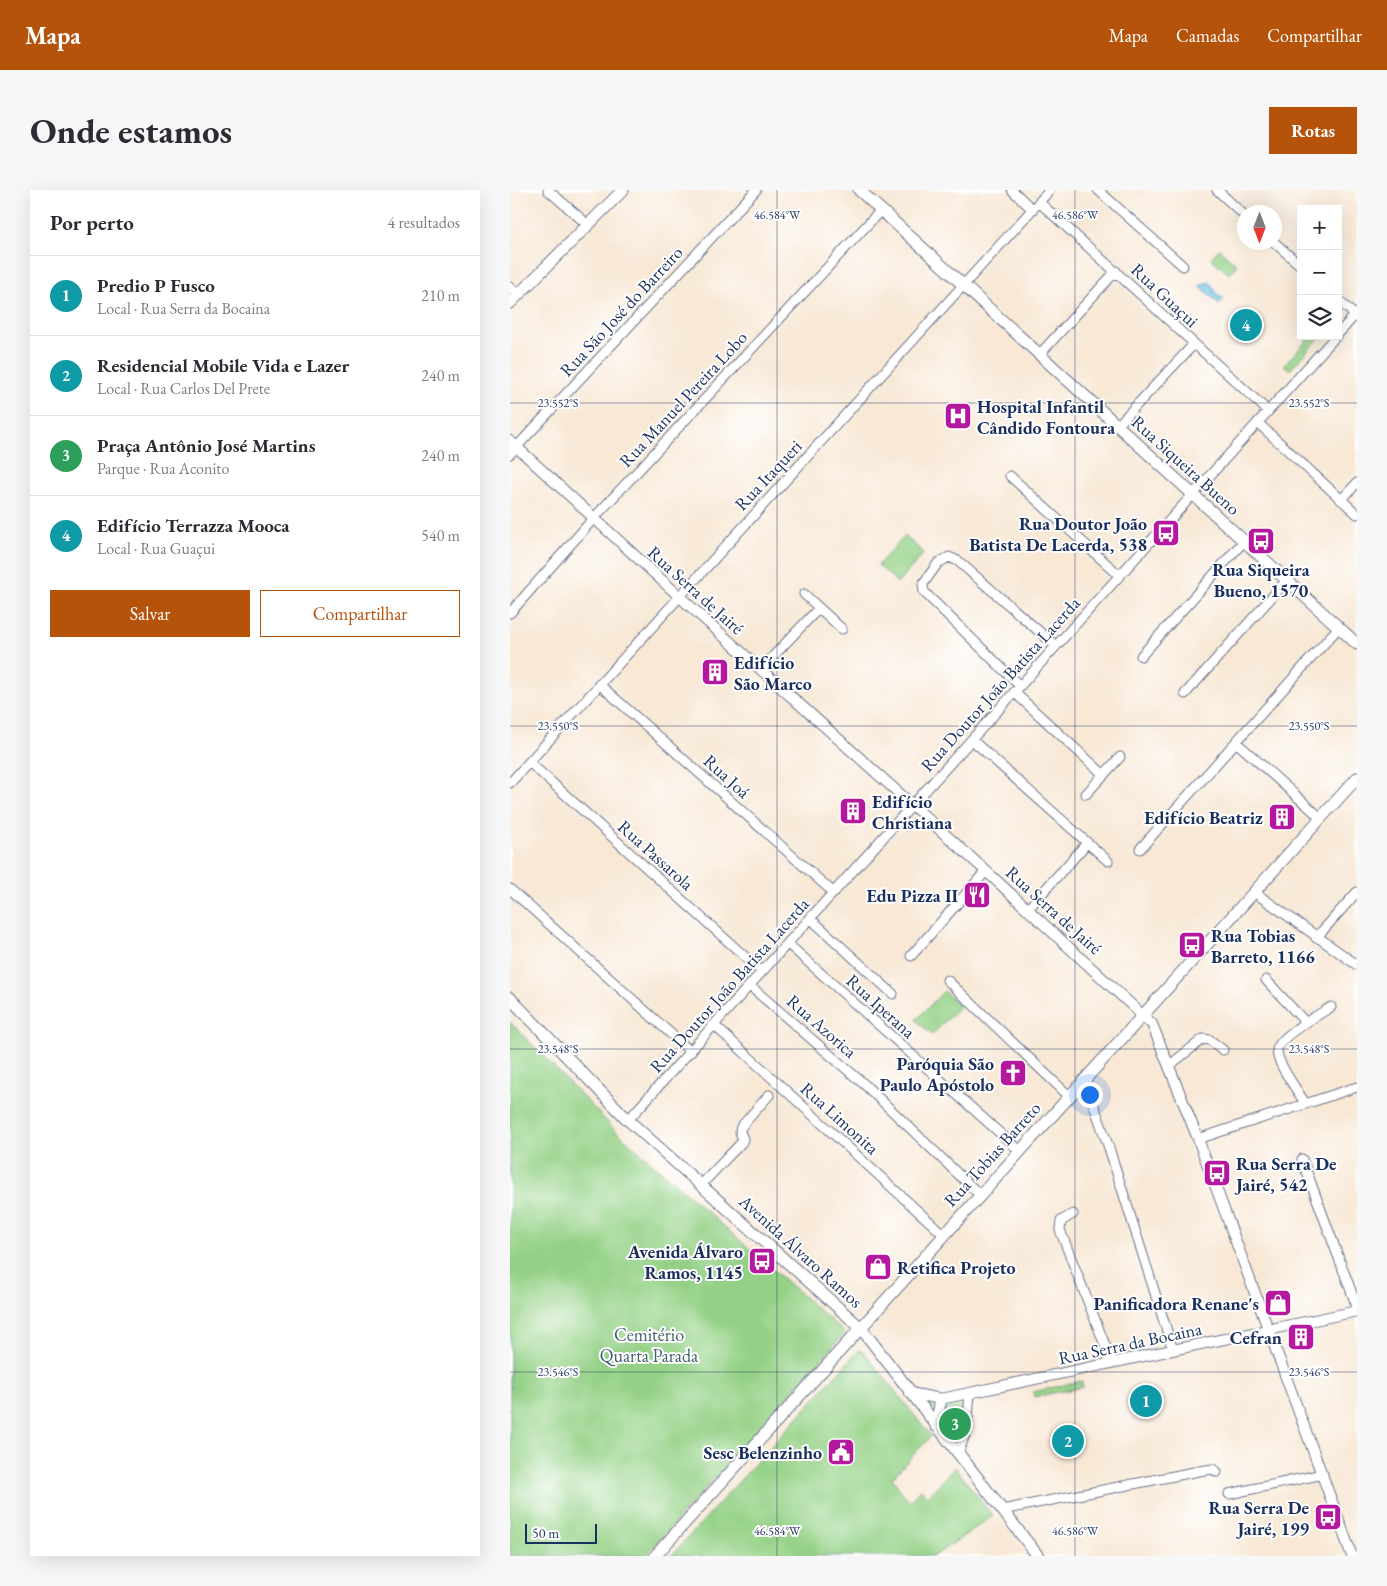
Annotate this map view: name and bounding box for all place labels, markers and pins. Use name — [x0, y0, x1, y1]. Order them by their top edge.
pin: 4 — [1230, 306, 1262, 344]
place label: Hospital Infantil Cândido Fontoura — [977, 395, 1115, 439]
hospital icon: Hospital Infantil Cândido Fontoura — [943, 401, 973, 431]
place label: Rua Doutor João Batista De Lacerda, 538 — [969, 512, 1147, 556]
bus stop icon: Rua Doutor João Batista De Lacerda, 538 — [1151, 518, 1181, 548]
bus stop icon: Rua Siqueira Bueno, 1570 — [1246, 526, 1276, 556]
place label: Rua Siqueira Bueno, 1570 — [1212, 558, 1310, 602]
place label: Edifício São Marco — [734, 651, 812, 695]
building icon: Edifício São Marco — [700, 657, 730, 687]
place label: Edifício Christiana — [872, 790, 952, 834]
building icon: Edifício Christiana — [838, 796, 868, 826]
building icon: Edifício Beatriz — [1267, 802, 1297, 832]
place label: Edifício Beatriz — [1144, 806, 1263, 829]
restaurant icon: Edu Pizza II — [962, 880, 992, 910]
place label: Edu Pizza II — [867, 884, 958, 907]
place label: Rua Tobias Barreto, 1166 — [1211, 924, 1315, 968]
bus stop icon: Rua Tobias Barreto, 1166 — [1177, 930, 1207, 960]
place label: Paróquia São Paulo Apóstolo — [880, 1052, 994, 1096]
church icon: Paróquia São Paulo Apóstolo — [998, 1058, 1028, 1088]
place label: Rua Serra De Jairé, 542 — [1234, 1152, 1337, 1196]
bus stop icon: Rua Serra De Jairé, 542 — [1202, 1158, 1232, 1188]
place label: Avenida Álvaro Ramos, 1145 — [627, 1240, 743, 1284]
bus stop icon: Avenida Álvaro Ramos, 1145 — [747, 1246, 777, 1276]
shop icon: Retifica Projeto — [863, 1252, 893, 1282]
place label: Retifica Projeto — [897, 1256, 1015, 1279]
shop icon: Panificadora Renane's — [1263, 1288, 1293, 1318]
place label: Panificadora Renane's — [1093, 1292, 1259, 1315]
building icon: Cefran — [1286, 1322, 1316, 1352]
place label: Cefran — [1230, 1326, 1282, 1349]
pin: 1 — [1130, 1382, 1162, 1420]
pin: 3 — [939, 1405, 971, 1443]
pin: 2 — [1052, 1422, 1084, 1460]
public building icon: Sesc Belenzinho — [826, 1437, 856, 1467]
place label: Sesc Belenzinho — [703, 1441, 822, 1464]
place label: Rua Serra De Jairé, 199 — [1209, 1496, 1309, 1540]
bus stop icon: Rua Serra De Jairé, 199 — [1313, 1502, 1343, 1532]

